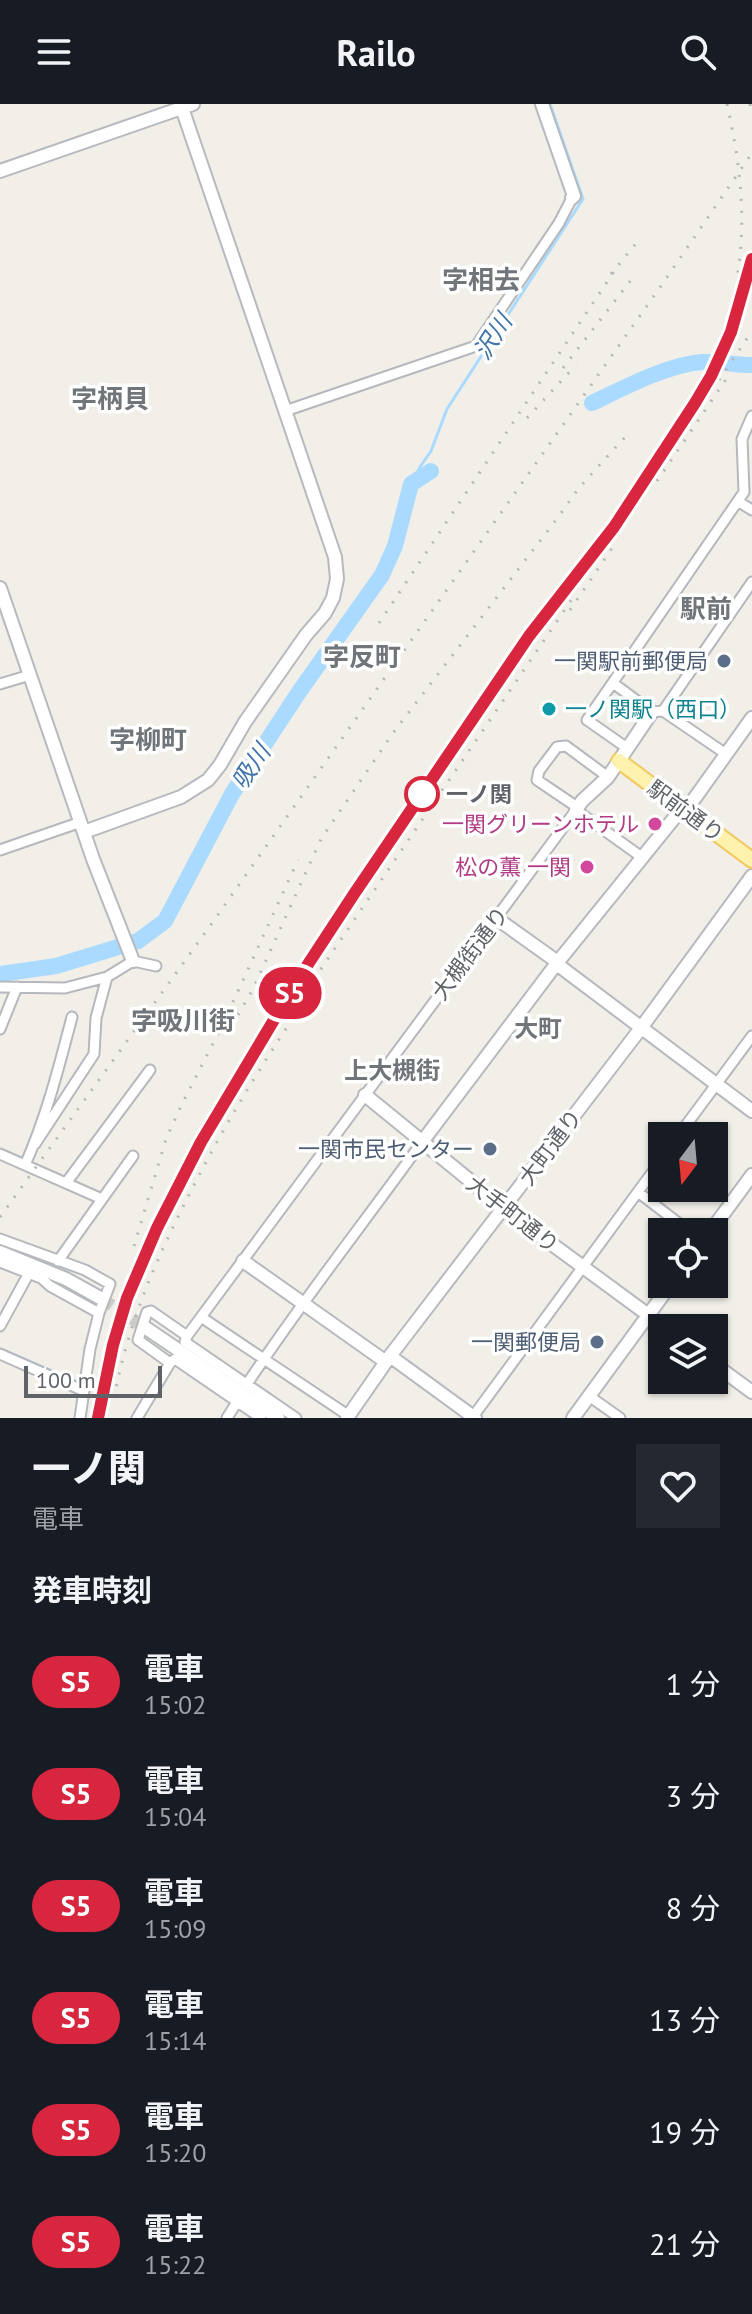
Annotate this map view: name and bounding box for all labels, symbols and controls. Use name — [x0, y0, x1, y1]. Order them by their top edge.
text: Railo — [336, 29, 416, 76]
icon: menu — [32, 30, 76, 74]
icon: search — [676, 30, 720, 74]
district label: 字相去 — [442, 263, 520, 296]
water label: 沢川 — [467, 306, 520, 365]
district label: 字柄貝 — [71, 382, 149, 415]
district label: 駅前 — [680, 592, 732, 625]
district label: 字反町 — [323, 640, 401, 673]
place label: 一関駅前郵便局 — [554, 647, 708, 675]
marker: 一関駅前郵便局 — [715, 652, 733, 670]
place label: 一ノ関駅（西口） — [565, 695, 741, 723]
marker: 一ノ関駅（西口） — [540, 700, 558, 718]
district label: 字柳町 — [109, 723, 187, 756]
water label: 吸川 — [224, 736, 279, 795]
street label: 駅前通り — [642, 774, 730, 848]
marker: 一ノ関 — [405, 777, 439, 811]
place label: 一ノ関 — [446, 780, 512, 808]
place label: 一関グリーンホテル — [442, 810, 639, 838]
marker: 一関グリーンホテル — [646, 815, 664, 833]
place label: 松の薫 一関 — [455, 853, 571, 881]
marker: 松の薫 一関 — [578, 858, 596, 876]
street label: 大槻街通り — [426, 901, 514, 1005]
line badge: S5 — [254, 967, 326, 1019]
text: S5 — [275, 974, 305, 1011]
district label: 字吸川街 — [131, 1004, 235, 1037]
district label: 大町 — [514, 1013, 562, 1044]
district label: 上大槻街 — [344, 1055, 440, 1086]
street label: 大町通り — [512, 1103, 588, 1191]
north arrow — [648, 1122, 728, 1202]
map controls — [648, 1122, 728, 1394]
place label: 一関市民センター — [298, 1135, 474, 1163]
marker: 一関市民センター — [481, 1140, 499, 1158]
street label: 大手町通り — [461, 1169, 565, 1259]
button: locate — [648, 1218, 728, 1298]
button: layers — [648, 1314, 728, 1394]
place label: 一関郵便局 — [471, 1328, 581, 1356]
marker: 一関郵便局 — [588, 1333, 606, 1351]
scale bar — [24, 1362, 162, 1398]
text: 100 m — [36, 1366, 96, 1394]
text: 一ノ関 — [32, 1443, 146, 1492]
button: heart — [636, 1444, 720, 1528]
text: 電車 — [32, 1502, 84, 1535]
text: 発車時刻 — [32, 1570, 152, 1609]
text: 電車 — [144, 1648, 204, 1687]
text: S5 — [61, 1663, 91, 1700]
text: 1 分 — [666, 1664, 720, 1703]
text: 15:02 — [144, 1688, 206, 1721]
text: 電車 — [144, 1760, 204, 1799]
text: S5 — [61, 1775, 91, 1812]
text: 3 分 — [666, 1776, 720, 1815]
text: 15:04 — [144, 1800, 206, 1833]
text: 電車 — [144, 1872, 204, 1911]
text: S5 — [61, 1887, 91, 1924]
text: 8 分 — [666, 1888, 720, 1927]
text: 15:09 — [144, 1912, 206, 1945]
text: 電車 — [144, 1984, 204, 2023]
text: S5 — [61, 1999, 91, 2036]
text: 13 分 — [649, 2000, 720, 2039]
text: 15:14 — [144, 2024, 206, 2057]
text: 電車 — [144, 2096, 204, 2135]
text: S5 — [61, 2111, 91, 2148]
text: 19 分 — [649, 2112, 720, 2151]
text: 15:20 — [144, 2136, 206, 2169]
text: 電車 — [144, 2208, 204, 2247]
text: S5 — [61, 2223, 91, 2260]
text: 21 分 — [649, 2224, 720, 2263]
text: 15:22 — [144, 2248, 206, 2281]

